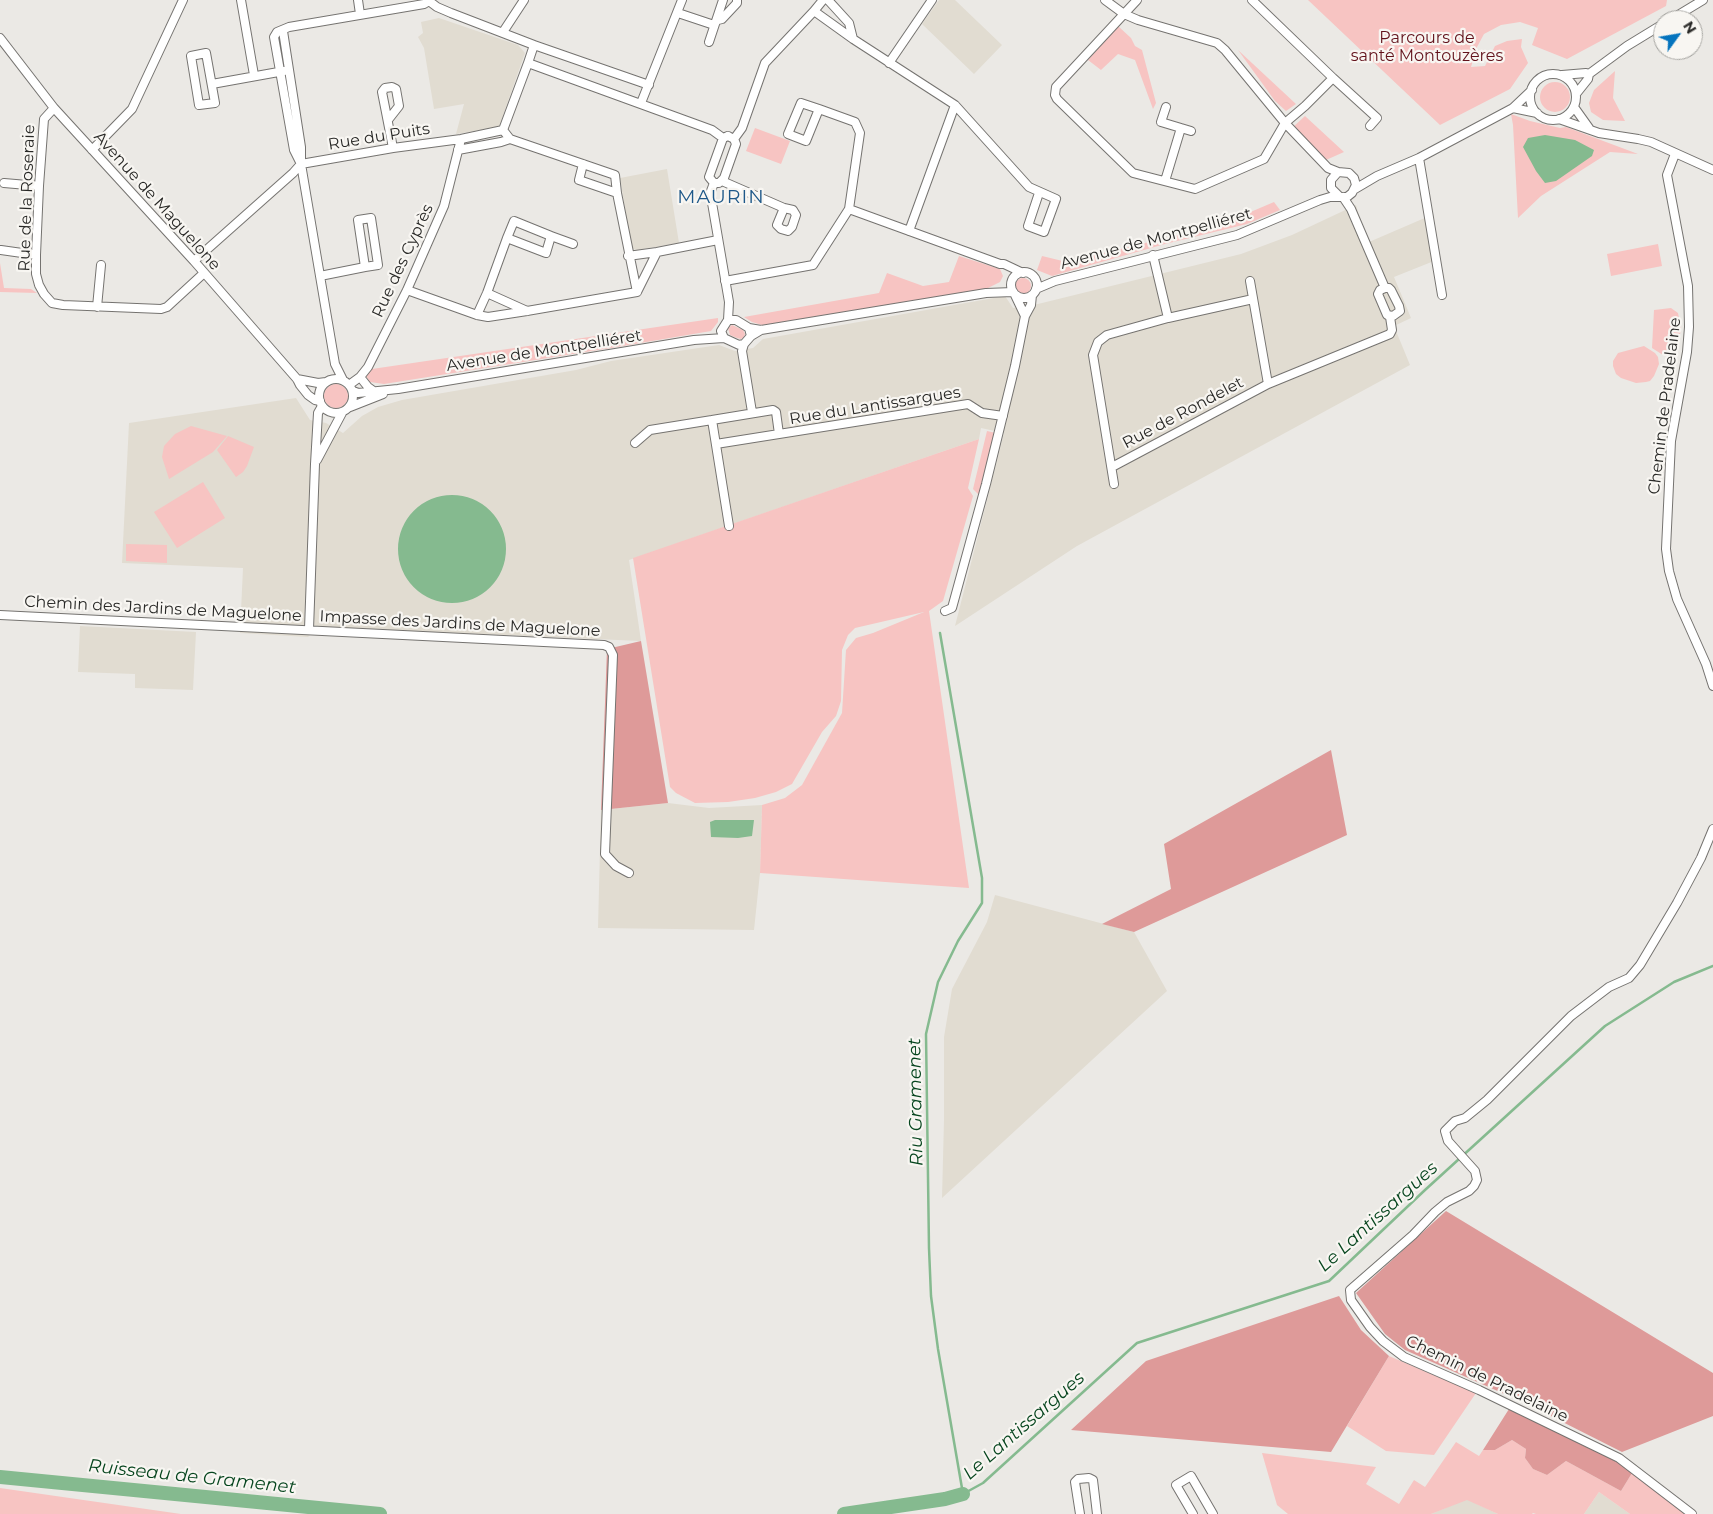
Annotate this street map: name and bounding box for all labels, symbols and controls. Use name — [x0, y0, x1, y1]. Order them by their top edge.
north arrow — [1653, 10, 1703, 60]
text: N — [1679, 18, 1701, 37]
park label: Parcours de santé Montouzères — [1351, 28, 1503, 66]
street label: Rue du Puits — [327, 119, 431, 155]
street label: Rue de la Roseraie — [15, 124, 39, 272]
street label: Avenue de Maguelone — [90, 128, 224, 274]
district label: MAURIN — [677, 186, 765, 208]
street label: Rue des Cyprès — [368, 201, 438, 321]
street label: Avenue de Montpelliéret — [1058, 204, 1254, 274]
street label: Chemin de Pradelaine — [1645, 316, 1685, 496]
street label: Avenue de Montpelliéret — [445, 326, 643, 376]
street label: Rue de Rondelet — [1119, 373, 1247, 453]
street label: Rue du Lantissargues — [788, 383, 962, 429]
street label: Chemin des Jardins de Maguelone — [24, 592, 302, 626]
street label: Impasse des Jardins de Maguelone — [319, 607, 601, 641]
water label: Riu Gramenet — [904, 1038, 928, 1166]
water label: Le Lantissargues — [1314, 1157, 1442, 1277]
street label: Chemin de Pradelaine — [1403, 1331, 1571, 1427]
water label: Le Lantissargues — [959, 1367, 1089, 1485]
water label: Ruisseau de Gramenet — [87, 1455, 297, 1499]

